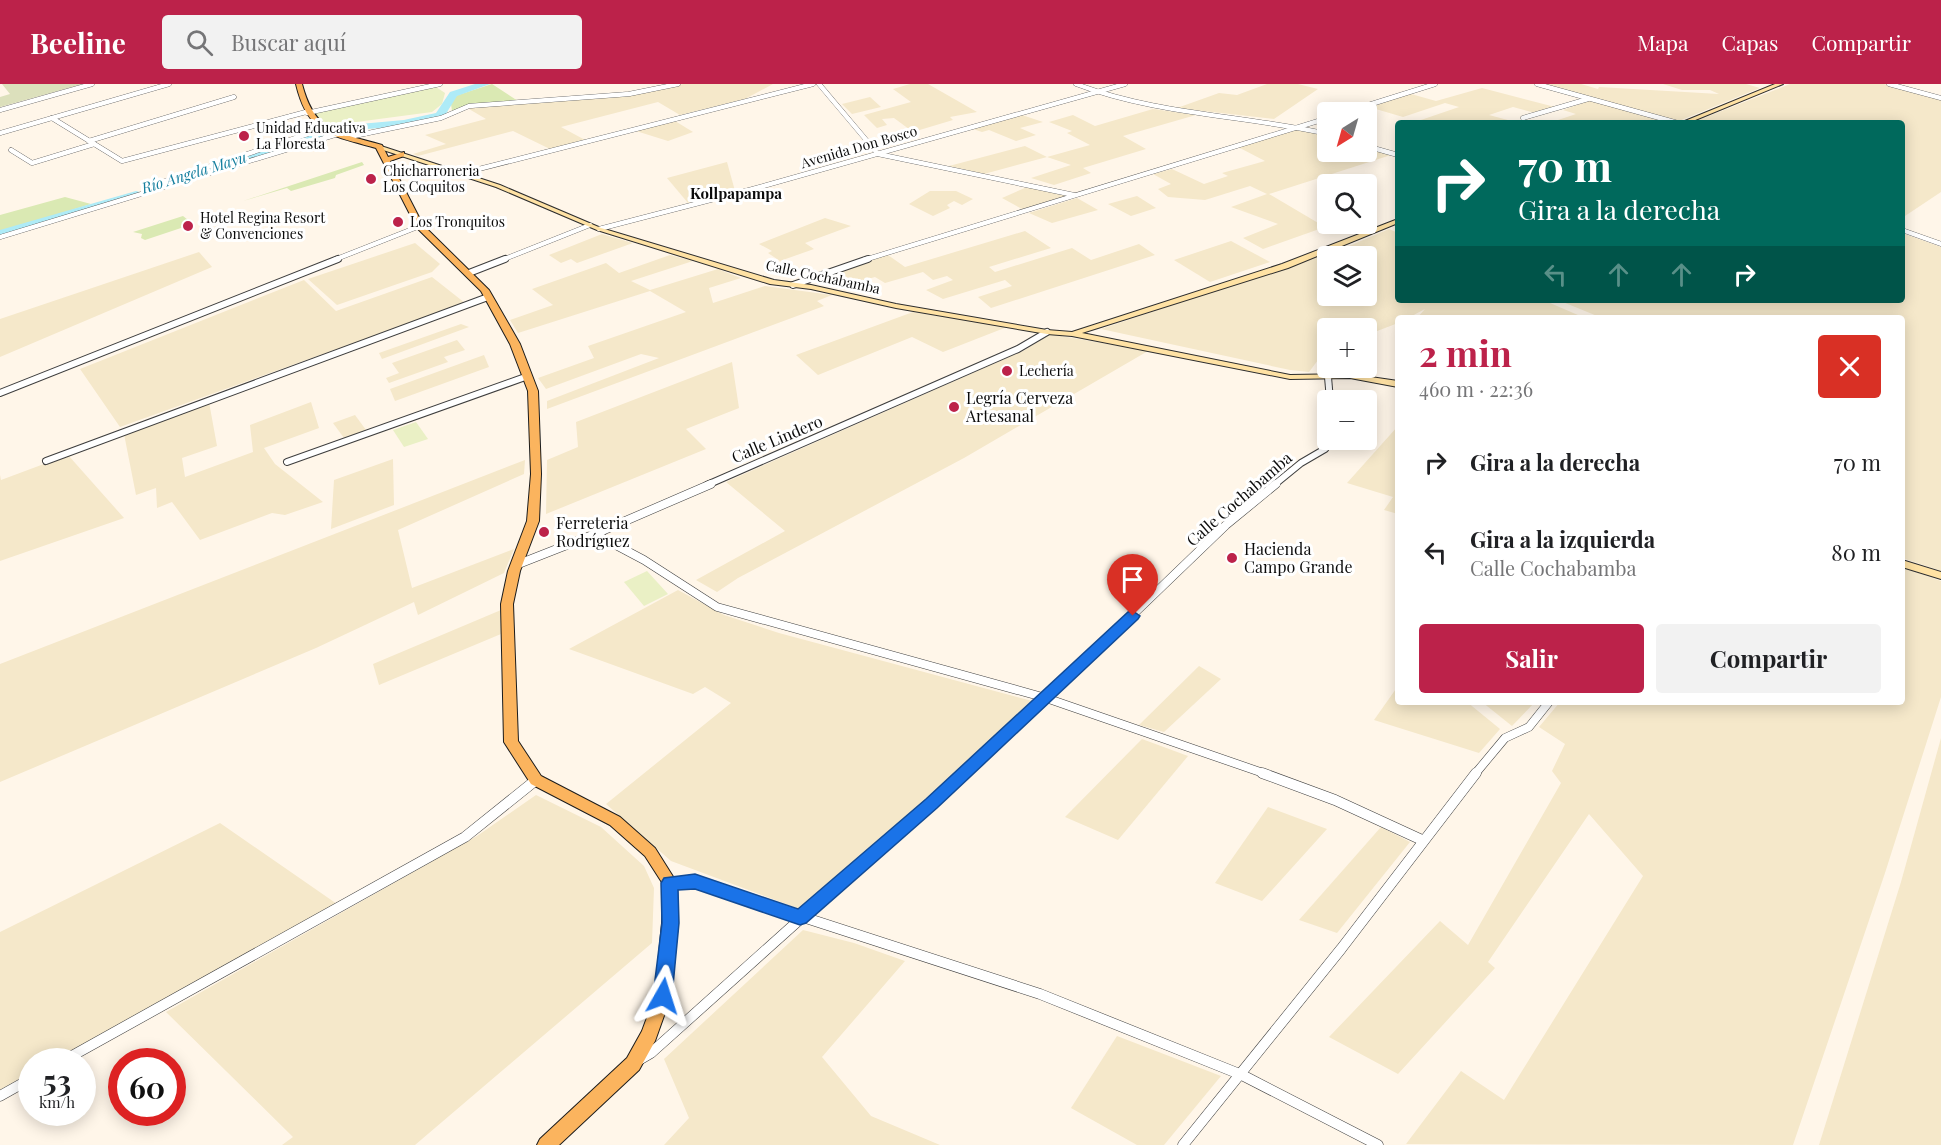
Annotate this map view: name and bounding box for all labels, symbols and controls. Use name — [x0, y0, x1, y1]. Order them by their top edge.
search box — [162, 15, 582, 69]
text: Beeline — [30, 24, 126, 61]
icon: search — [183, 26, 216, 59]
text: Buscar aquí — [231, 27, 346, 57]
text: Mapa — [1637, 28, 1689, 56]
text: Capas — [1722, 28, 1778, 56]
text: Compartir — [1811, 28, 1911, 56]
north arrow — [1317, 102, 1377, 162]
map controls — [1317, 102, 1377, 450]
place label: Unidad Educativa La Floresta — [256, 118, 366, 153]
street label: Avenida Don Bosco — [797, 121, 920, 173]
marker: Unidad Educativa La Floresta — [237, 129, 251, 143]
text: 70 m — [1518, 137, 1612, 193]
icon: right — [1419, 144, 1497, 222]
water label: Río Angela Mayu — [138, 147, 249, 198]
place label: Chicharroneria Los Coquitos — [383, 161, 480, 196]
marker: Chicharroneria Los Coquitos — [364, 172, 378, 186]
button: search — [1317, 174, 1377, 234]
district label: Kollpapampa — [690, 183, 782, 203]
text: Gira a la derecha — [1518, 191, 1720, 227]
place label: Hotel Regina Resort & Convenciones — [200, 208, 326, 243]
place label: Los Tronquitos — [410, 212, 505, 231]
marker: Los Tronquitos — [391, 215, 405, 229]
marker: Hotel Regina Resort & Convenciones — [181, 219, 195, 233]
button: layers — [1317, 246, 1377, 306]
street label: Calle Cochabamba — [764, 255, 882, 298]
icon: left — [1539, 258, 1572, 291]
icon: ahead — [1602, 258, 1635, 291]
icon: ahead — [1665, 258, 1698, 291]
icon: right — [1728, 258, 1761, 291]
button: + — [1317, 318, 1377, 378]
text: 2 min — [1419, 328, 1512, 376]
button: close — [1818, 335, 1881, 398]
place label: Lechería — [1019, 361, 1074, 380]
marker: Lechería — [1000, 364, 1014, 378]
text: 460 m · 22:36 — [1419, 375, 1533, 402]
place label: Legría Cerveza Artesanal — [965, 387, 1073, 426]
button: − — [1317, 390, 1377, 450]
marker: Legría Cerveza Artesanal — [947, 400, 961, 414]
street label: Calle Lindero — [728, 410, 826, 467]
icon: right — [1419, 446, 1452, 479]
street label: Calle Cochabamba — [1182, 447, 1296, 550]
text: Gira a la derecha — [1470, 447, 1640, 477]
text: 70 m — [1834, 447, 1881, 477]
place label: Ferreteria Rodríguez — [556, 512, 630, 551]
text: Gira a la izquierda — [1470, 524, 1655, 554]
marker: Ferreteria Rodríguez — [537, 525, 551, 539]
icon: left — [1419, 536, 1452, 569]
text: 80 m — [1831, 537, 1881, 567]
place label: Hacienda Campo Grande — [1244, 538, 1353, 577]
marker: Hacienda Campo Grande — [1225, 551, 1239, 565]
pin — [1107, 554, 1158, 616]
text: Calle Cochabamba — [1470, 554, 1636, 581]
icon: arrive — [1116, 563, 1149, 596]
button: Salir — [1419, 624, 1644, 693]
button: Compartir — [1656, 624, 1881, 693]
position arrow — [631, 964, 695, 1028]
speed limit sign: 60 — [108, 1048, 186, 1126]
text: 53 — [43, 1060, 71, 1100]
text: km/h — [39, 1092, 75, 1112]

